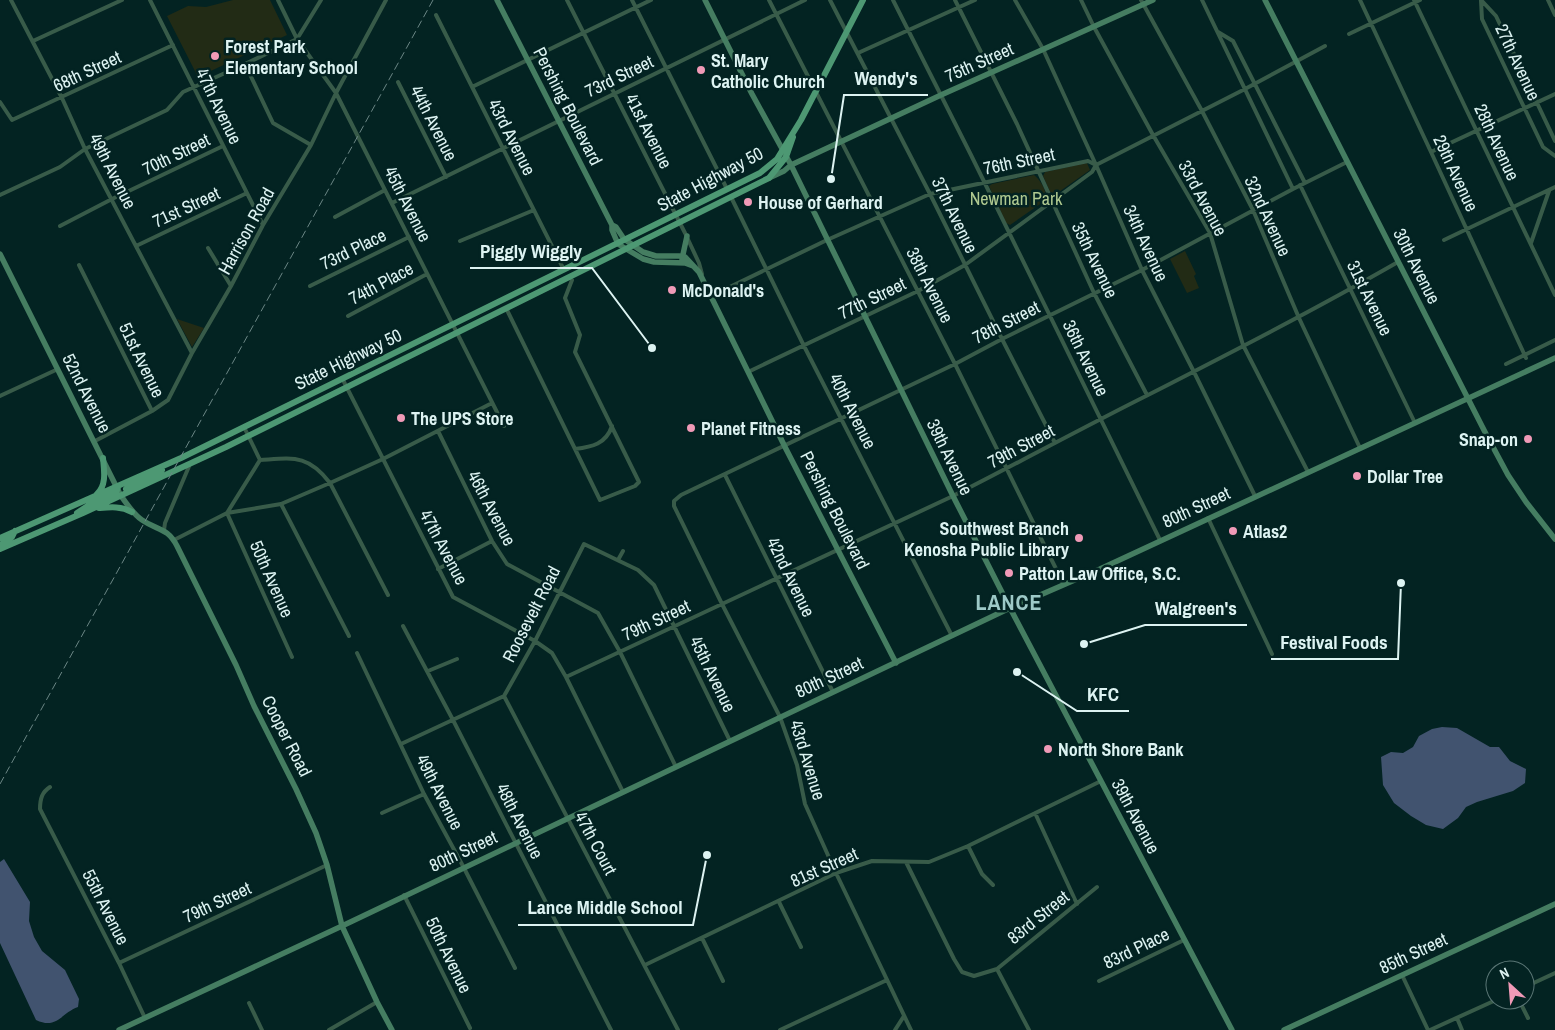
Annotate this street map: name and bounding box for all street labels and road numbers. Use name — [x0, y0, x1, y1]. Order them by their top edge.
street label: 27th Avenue — [1489, 20, 1547, 104]
street label: 75th Street — [941, 36, 1017, 88]
street label: Pershing Boulevard — [527, 43, 609, 169]
street label: 68th Street — [49, 44, 125, 98]
street label: 73rd Street — [581, 49, 657, 103]
street label: 47th Avenue — [190, 64, 248, 148]
street label: 44th Avenue — [404, 81, 464, 165]
street label: 41st Avenue — [619, 89, 679, 173]
street label: 43rd Avenue — [482, 95, 542, 179]
street label: 28th Avenue — [1468, 100, 1526, 184]
street label: 70th Street — [138, 127, 214, 181]
street label: 49th Avenue — [83, 129, 143, 213]
street label: 29th Avenue — [1427, 131, 1485, 215]
street label: State Highway 50 — [653, 141, 767, 217]
street label: 76th Street — [981, 141, 1057, 181]
street label: 33rd Avenue — [1173, 156, 1233, 240]
street label: 45th Avenue — [378, 162, 438, 246]
street label: 32nd Avenue — [1239, 172, 1297, 260]
street label: 37th Avenue — [926, 173, 984, 257]
street label: 71st Street — [148, 181, 224, 233]
street label: Harrison Road — [212, 183, 280, 279]
street label: 34th Avenue — [1117, 201, 1175, 285]
street label: 35th Avenue — [1066, 218, 1124, 302]
street label: 73rd Place — [316, 222, 390, 276]
street label: 30th Avenue — [1387, 224, 1447, 308]
street label: 38th Avenue — [900, 243, 960, 327]
street label: 74th Place — [344, 256, 418, 310]
street label: 31st Avenue — [1341, 256, 1399, 340]
street label: 77th Street — [834, 271, 910, 325]
street label: 78th Street — [968, 294, 1044, 350]
street label: 36th Avenue — [1057, 316, 1115, 400]
street label: 51st Avenue — [113, 318, 171, 402]
street label: State Highway 50 — [290, 322, 406, 396]
street label: 52nd Avenue — [56, 349, 118, 437]
street label: 40th Avenue — [823, 369, 883, 453]
street label: 39th Avenue — [921, 415, 979, 499]
street label: 79th Street — [983, 418, 1059, 474]
street label: Pershing Boulevard — [794, 447, 876, 573]
street label: 46th Avenue — [462, 466, 522, 550]
street label: 80th Street — [1158, 480, 1234, 534]
street label: 47th Avenue — [414, 505, 474, 589]
street label: 42nd Avenue — [761, 533, 821, 621]
street label: 50th Avenue — [244, 537, 300, 621]
street label: Roosevelt Road — [496, 562, 566, 666]
street label: 79th Street — [618, 593, 694, 647]
street label: 45th Avenue — [684, 632, 742, 716]
street label: 80th Street — [791, 650, 867, 704]
street label: Cooper Road — [256, 691, 318, 781]
street label: 43rd Avenue — [784, 717, 832, 803]
street label: 49th Avenue — [410, 750, 470, 834]
street label: 39th Avenue — [1106, 774, 1166, 858]
street label: 48th Avenue — [490, 779, 550, 863]
street label: 47th Court — [569, 807, 623, 879]
street label: 80th Street — [425, 824, 501, 878]
street label: 81st Street — [786, 841, 862, 893]
street label: 55th Avenue — [76, 865, 136, 949]
street label: 79th Street — [179, 875, 255, 929]
street label: 83rd Street — [1002, 884, 1074, 950]
street label: 50th Avenue — [420, 913, 478, 997]
street label: 83rd Place — [1099, 921, 1173, 975]
street label: 85th Street — [1375, 926, 1451, 980]

